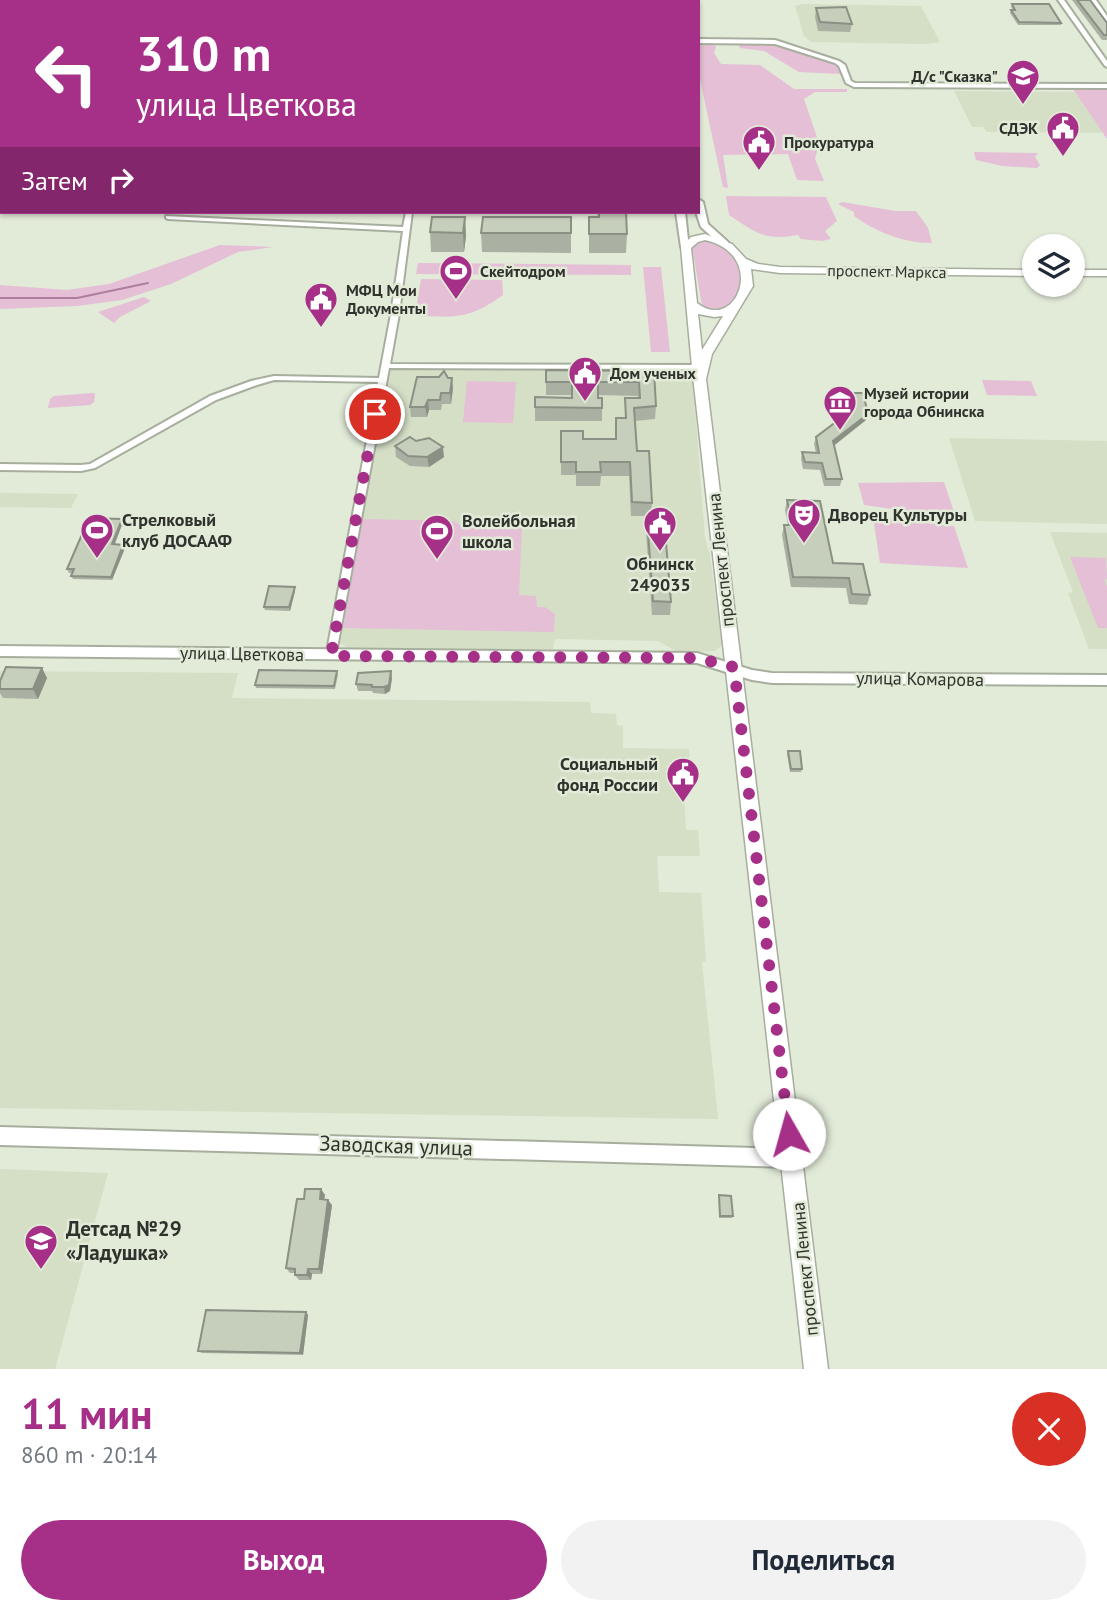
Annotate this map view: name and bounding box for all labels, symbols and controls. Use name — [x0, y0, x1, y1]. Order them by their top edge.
text: 310 m — [136, 21, 271, 85]
icon: left — [21, 28, 112, 119]
school or university icon: Д/с "Сказка" — [1004, 57, 1042, 106]
place label: Д/с "Сказка" — [911, 66, 998, 86]
text: улица Цветкова — [136, 83, 357, 125]
public building icon: СДЭК — [1044, 109, 1082, 158]
place label: СДЭК — [999, 118, 1038, 138]
public building icon: Прокуратура — [740, 123, 778, 172]
place label: Прокуратура — [784, 132, 874, 152]
icon: right — [102, 161, 140, 199]
text: Затем — [21, 164, 88, 197]
map controls — [1022, 234, 1085, 297]
button: layers — [1022, 234, 1085, 297]
sports icon: Скейтодром — [437, 252, 475, 301]
street label: проспект Маркса — [827, 260, 947, 282]
place label: Скейтодром — [480, 261, 566, 281]
public building icon: МФЦ Мои Документы — [302, 280, 340, 329]
place label: МФЦ Мои Документы — [346, 280, 426, 318]
public building icon: Дом ученых — [566, 354, 604, 403]
place label: Дом ученых — [610, 363, 696, 383]
museum icon: Музей истории города Обнинска — [821, 383, 859, 432]
place label: Музей истории города Обнинска — [864, 383, 985, 421]
pin — [345, 384, 405, 444]
icon: arrive — [356, 395, 394, 433]
street label: проспект Ленина — [702, 492, 739, 628]
theatre icon: Дворец Культуры — [785, 496, 823, 545]
place label: Дворец Культуры — [828, 503, 967, 526]
public building icon: Обнинск 249035 — [641, 504, 679, 553]
place label: Стрелковый клуб ДОСААФ — [122, 508, 232, 552]
place label: Волейбольная школа — [462, 509, 576, 553]
sports icon: Стрелковый клуб ДОСААФ — [78, 511, 116, 560]
sports icon: Волейбольная школа — [418, 512, 456, 561]
place label: Обнинск 249035 — [626, 552, 694, 596]
street label: улица Цветкова — [180, 641, 304, 666]
street label: улица Комарова — [856, 666, 984, 691]
place label: Социальный фонд России — [557, 752, 658, 796]
public building icon: Социальный фонд России — [664, 755, 702, 804]
position arrow — [752, 1097, 826, 1171]
street label: Заводская улица — [319, 1129, 473, 1162]
street label: проспект Ленина — [786, 1201, 823, 1337]
place label: Детсад №29 «Ладушка» — [66, 1215, 182, 1266]
school or university icon: Детсад №29 «Ладушка» — [22, 1222, 60, 1271]
text: 11 мин — [21, 1386, 153, 1441]
button: close — [1012, 1392, 1086, 1466]
text: 860 m · 20:14 — [21, 1440, 157, 1469]
button: Выход — [21, 1520, 547, 1600]
button: Поделиться — [561, 1520, 1086, 1600]

